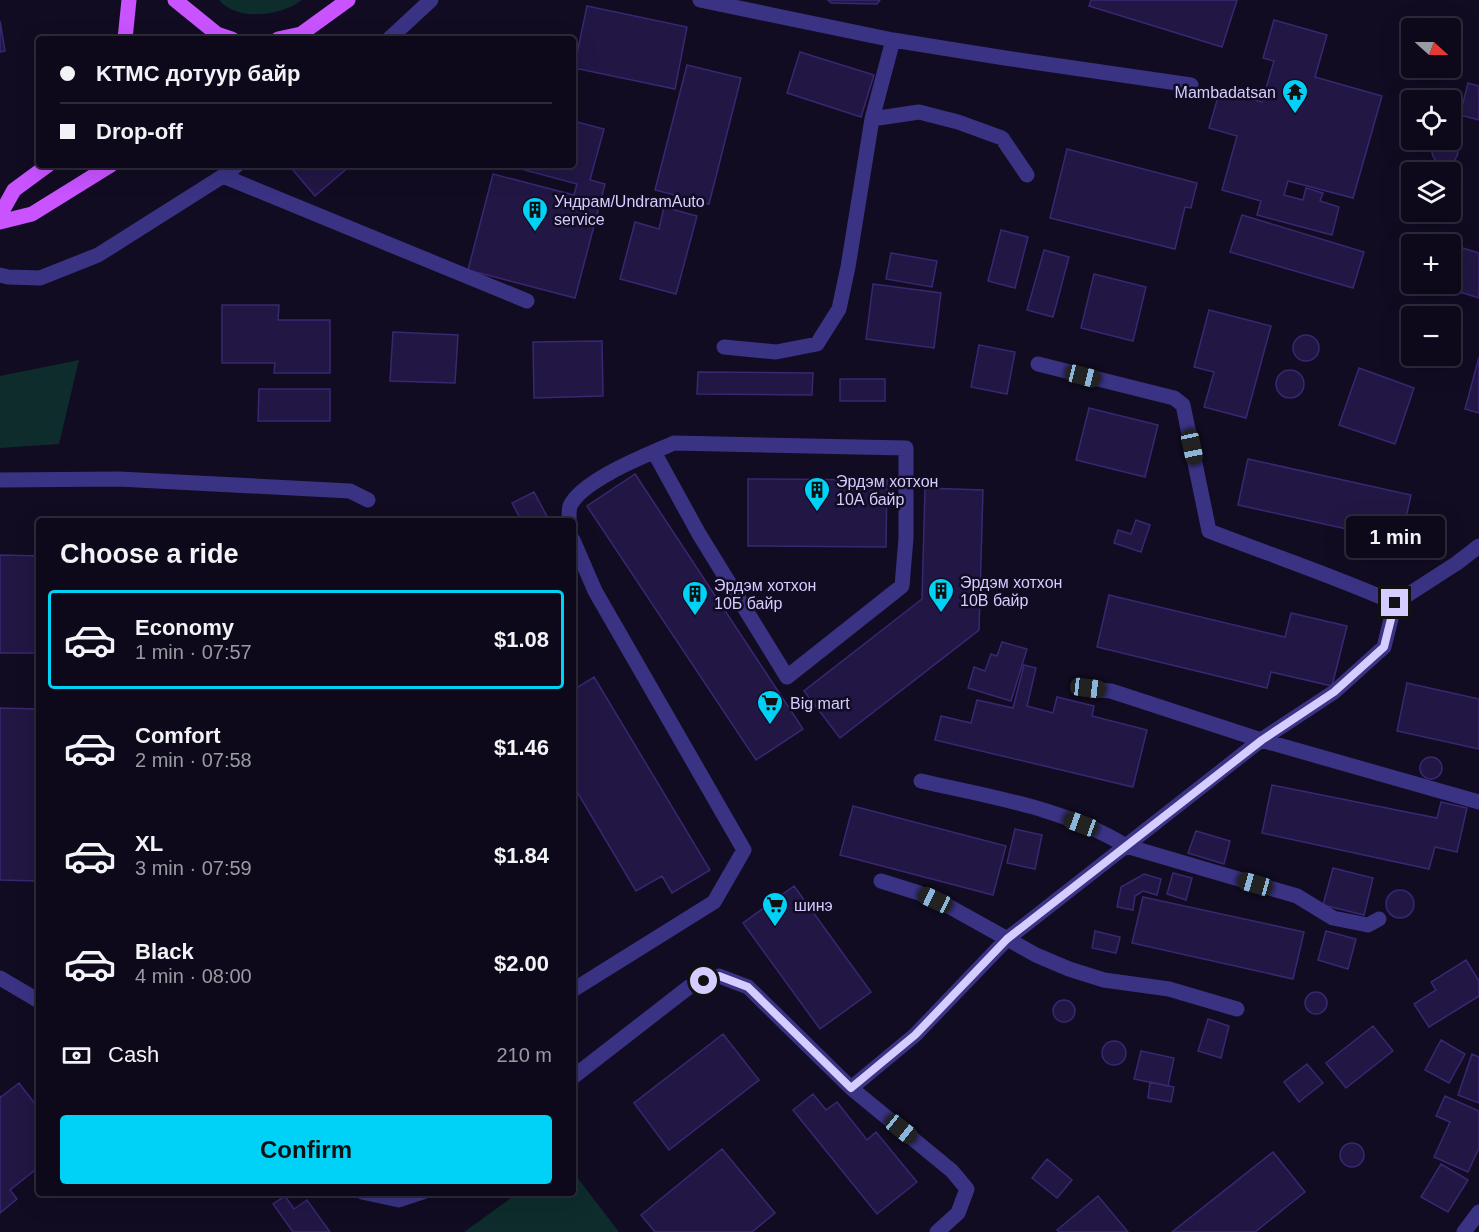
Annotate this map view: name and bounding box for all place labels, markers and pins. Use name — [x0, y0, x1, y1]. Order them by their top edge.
temple icon: Mambadatsan — [1280, 77, 1310, 115]
place label: Mambadatsan — [1175, 84, 1276, 101]
place label: Ундрам/UndramAuto service — [554, 193, 705, 228]
building icon: Ундрам/UndramAuto service — [520, 195, 550, 233]
place label: Эрдэм хотхон 10А байр — [836, 473, 938, 508]
building icon: Эрдэм хотхон 10А байр — [802, 475, 832, 513]
place label: Эрдэм хотхон 10В байр — [960, 574, 1062, 609]
building icon: Эрдэм хотхон 10В байр — [926, 576, 956, 614]
place label: Эрдэм хотхон 10Б байр — [714, 577, 816, 612]
building icon: Эрдэм хотхон 10Б байр — [680, 579, 710, 617]
supermarket icon: Big mart — [755, 688, 785, 726]
place label: Big mart — [790, 695, 850, 712]
supermarket icon: шинэ — [760, 890, 790, 928]
place label: шинэ — [794, 897, 833, 914]

